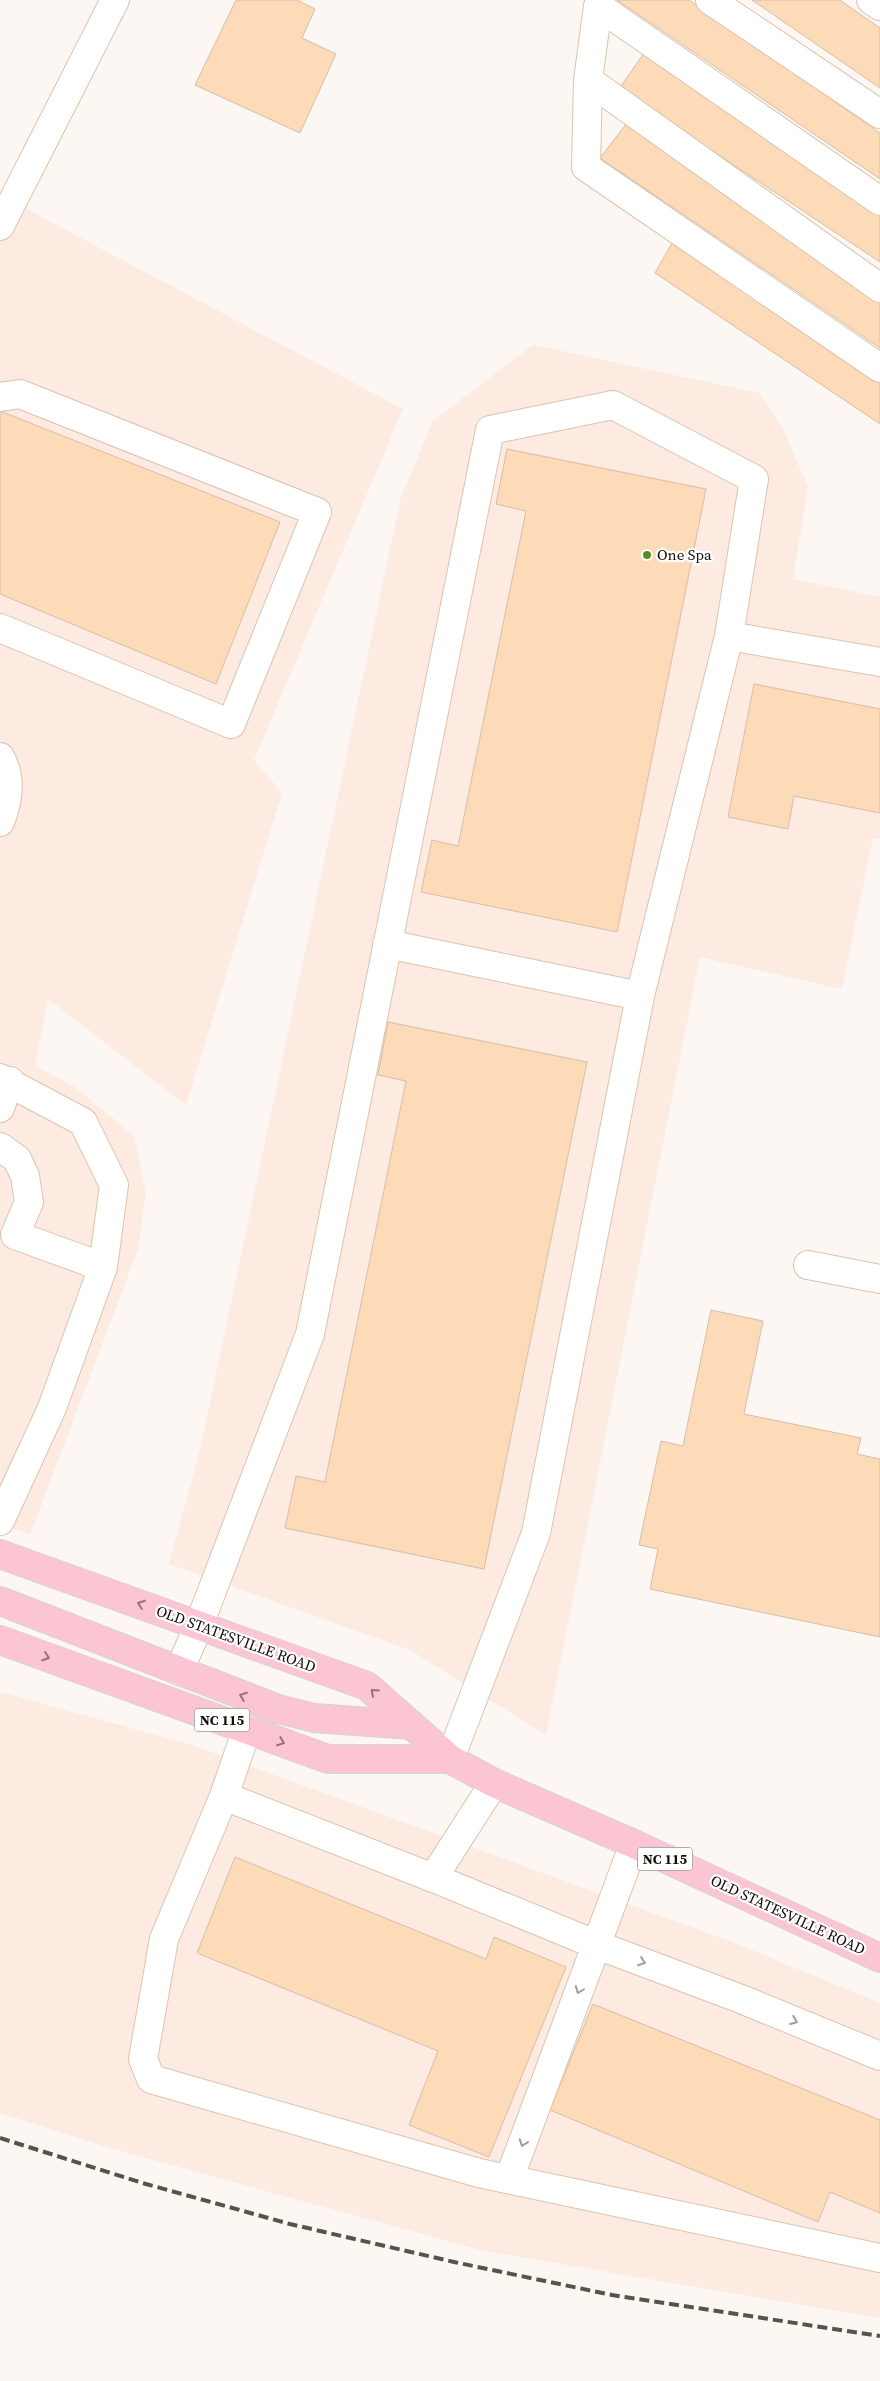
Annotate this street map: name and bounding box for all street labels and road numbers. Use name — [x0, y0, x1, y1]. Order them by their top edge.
street label: OLD STATESVILLE ROAD — [153, 1600, 319, 1677]
road number: NC 115 — [194, 1708, 250, 1732]
road number: NC 115 — [638, 1848, 692, 1870]
street label: OLD STATESVILLE ROAD — [707, 1869, 869, 1960]

